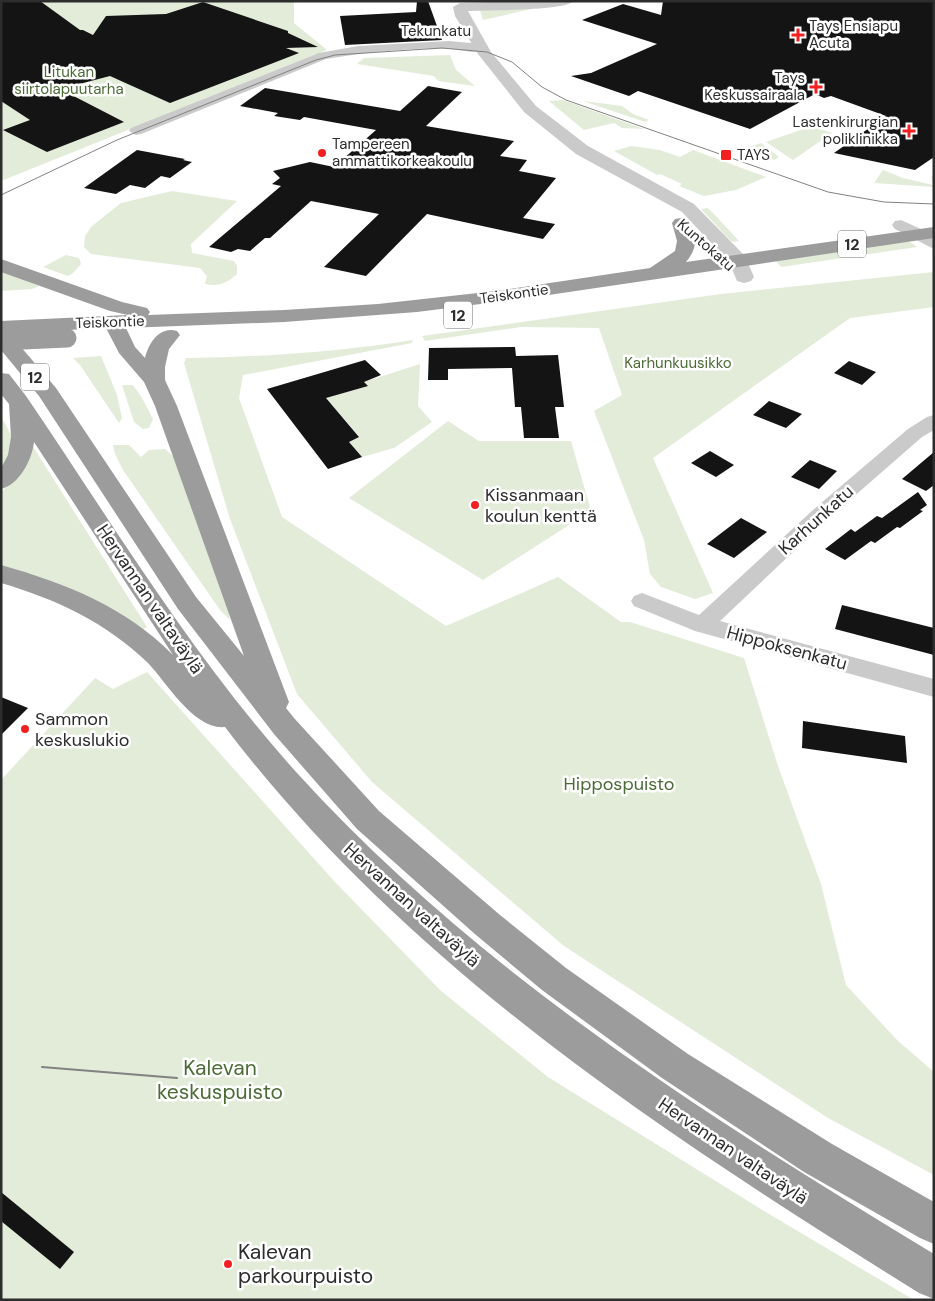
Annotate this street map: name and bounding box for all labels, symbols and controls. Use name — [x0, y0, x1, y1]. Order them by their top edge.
place label: Tays Ensiapu Acuta — [809, 16, 898, 53]
street label: Tekunkatu — [401, 21, 471, 41]
marker: Tays Ensiapu Acuta — [791, 28, 805, 42]
park label: Litukan siirtolapuutarha — [14, 62, 124, 99]
place label: Tays Keskussairaala — [704, 68, 805, 105]
marker: Tays Keskussairaala — [809, 80, 823, 94]
place label: Lastenkirurgian poliklinikka — [793, 112, 898, 149]
marker: Lastenkirurgian poliklinikka — [902, 124, 916, 138]
place label: Tampereen ammattikorkeakoulu — [332, 134, 472, 171]
place label: TAYS — [737, 145, 770, 165]
marker: Tampereen ammattikorkeakoulu — [316, 147, 328, 159]
marker: TAYS — [719, 148, 733, 162]
street label: Kuntokatu — [673, 214, 739, 276]
road number: 12 — [838, 230, 866, 258]
street label: Teiskontie — [478, 279, 550, 309]
road number: 12 — [444, 302, 472, 328]
street label: Teiskontie — [75, 311, 145, 333]
park label: Karhunkuusikko — [624, 353, 732, 373]
road number: 12 — [21, 364, 49, 391]
street label: Karhunkatu — [773, 480, 859, 560]
place label: Kissanmaan koulun kenttä — [485, 483, 597, 528]
marker: Kissanmaan koulun kenttä — [469, 499, 481, 511]
street label: Hervannan valtaväylä — [91, 520, 209, 678]
street label: Hippoksenkatu — [724, 620, 850, 676]
place label: Sammon keskuslukio — [35, 707, 130, 752]
marker: Sammon keskuslukio — [19, 723, 31, 735]
park label: Hippospuisto — [564, 772, 674, 796]
street label: Hervannan valtaväylä — [339, 837, 485, 973]
park label: Kalevan keskuspuisto — [157, 1054, 283, 1106]
street label: Hervannan valtaväylä — [654, 1092, 812, 1210]
place label: Kalevan parkourpuisto — [238, 1238, 373, 1290]
marker: Kalevan parkourpuisto — [222, 1258, 234, 1270]

